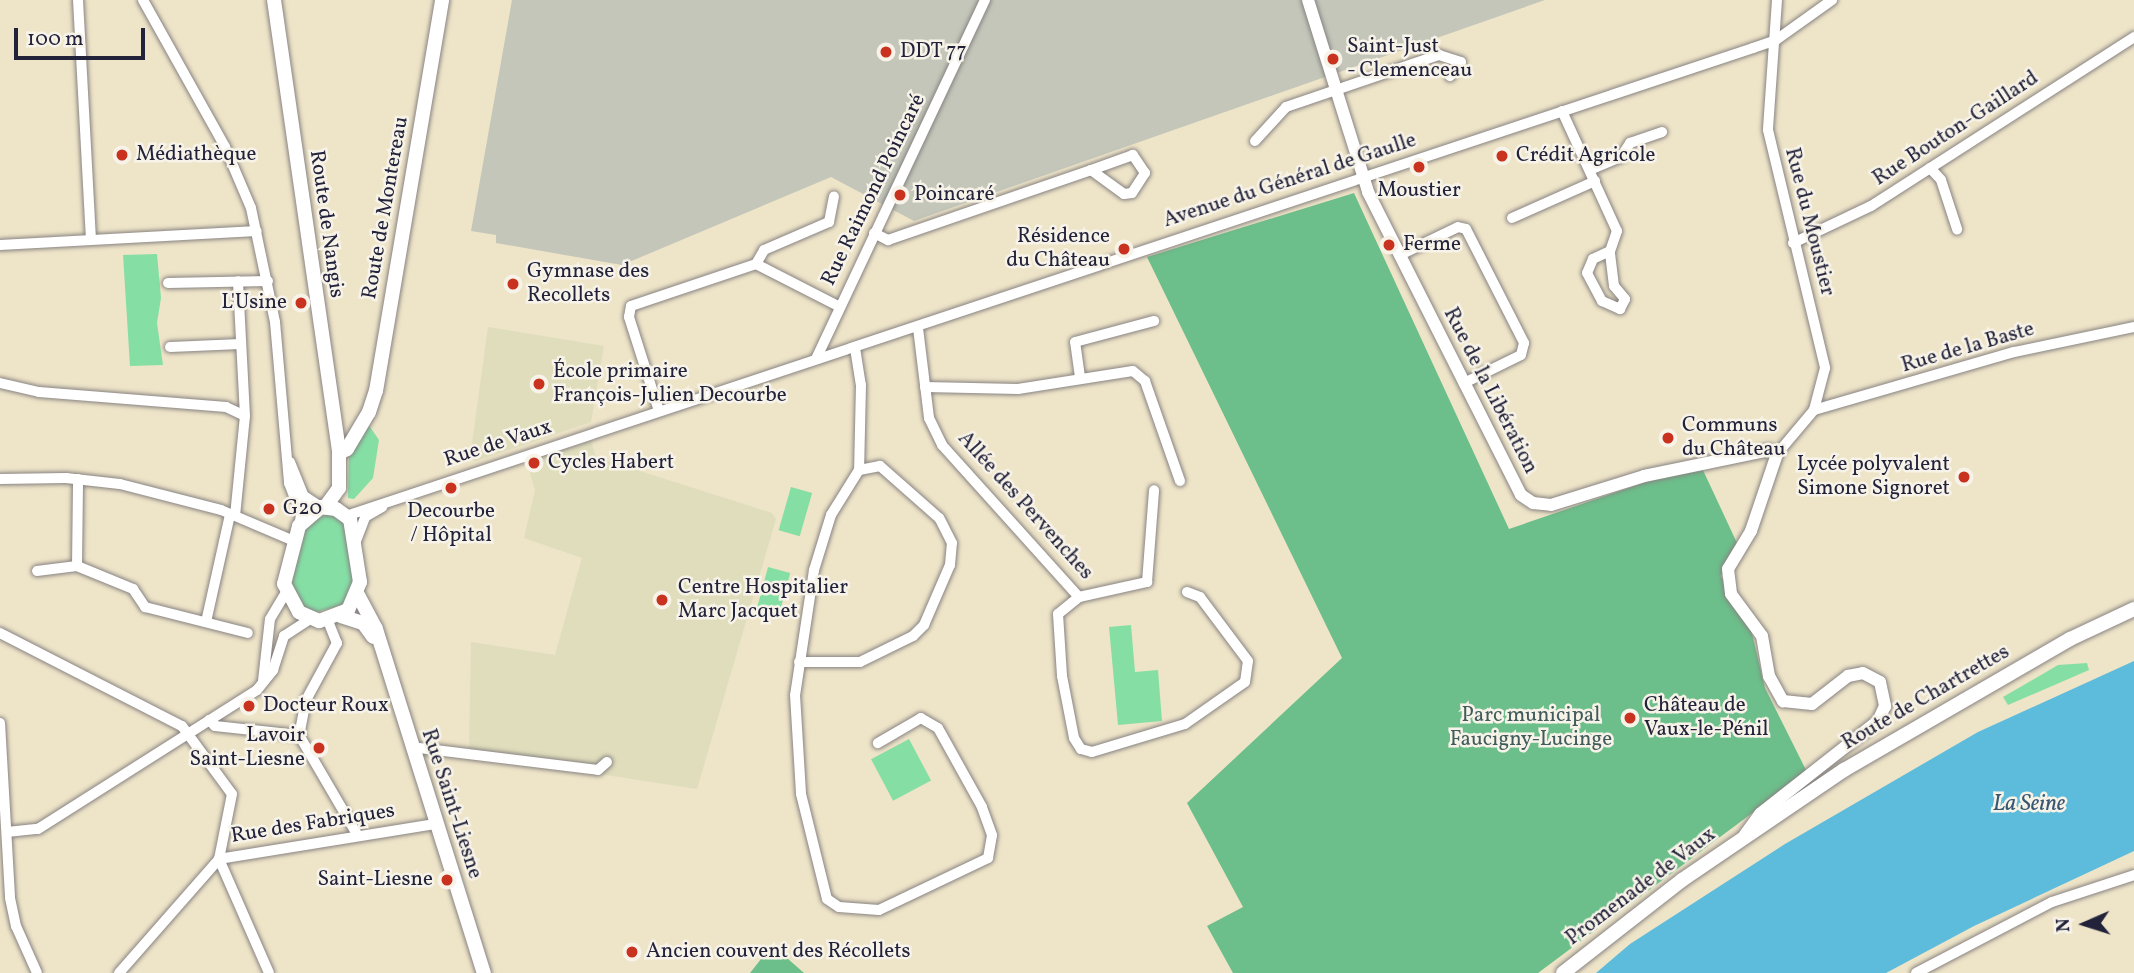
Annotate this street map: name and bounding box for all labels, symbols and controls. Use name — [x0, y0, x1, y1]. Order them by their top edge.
scale bar — [18, 14, 149, 58]
text: 100 m — [27, 25, 84, 54]
place label: Saint-Just - Clemenceau — [1347, 34, 1473, 84]
place label: DDT 77 — [900, 39, 967, 65]
marker: DDT 77 — [878, 44, 894, 60]
marker: Saint-Just - Clemenceau — [1325, 51, 1341, 67]
street label: Rue Bouton-Gaillard — [1868, 66, 2044, 192]
street label: Rue Raimond Poincaré — [817, 90, 931, 290]
street label: Route de Montereau — [358, 115, 414, 301]
street label: Avenue du Général de Gaulle — [1160, 128, 1420, 234]
place label: Médiathèque — [136, 142, 256, 168]
place label: Crédit Agricole — [1516, 143, 1655, 169]
street label: Rue du Moustier — [1778, 145, 1840, 299]
marker: Médiathèque — [114, 147, 130, 163]
marker: Crédit Agricole — [1494, 148, 1510, 164]
street label: Route de Nangis — [303, 149, 349, 299]
marker: Moustier — [1411, 159, 1427, 175]
place label: Moustier — [1377, 178, 1461, 204]
place label: Poincaré — [914, 182, 994, 208]
marker: Poincaré — [892, 187, 908, 203]
place label: Résidence du Château — [1006, 224, 1110, 274]
place label: Ferme — [1403, 232, 1461, 258]
marker: Ferme — [1381, 237, 1397, 253]
marker: Résidence du Château — [1116, 241, 1132, 257]
place label: Gymnase des Recollets — [527, 259, 649, 309]
marker: Gymnase des Recollets — [505, 276, 521, 292]
place label: L'Usine — [221, 290, 287, 316]
marker: L'Usine — [293, 295, 309, 311]
street label: Rue de la Libération — [1437, 304, 1543, 478]
street label: Rue de la Baste — [1899, 317, 2037, 379]
place label: École primaire François-Julien Decourbe — [553, 359, 787, 409]
marker: École primaire François-Julien Decourbe — [531, 376, 547, 392]
place label: Communs du Château — [1682, 413, 1786, 463]
street label: Rue de Vaux — [441, 415, 555, 473]
street label: Allée des Pervenches — [952, 427, 1098, 585]
marker: Communs du Château — [1660, 430, 1676, 446]
place label: Cycles Habert — [548, 450, 674, 476]
place label: Lycée polyvalent Simone Signoret — [1797, 452, 1950, 502]
marker: Cycles Habert — [526, 455, 542, 471]
marker: Lycée polyvalent Simone Signoret — [1956, 469, 1972, 485]
marker: Decourbe / Hôpital — [443, 480, 459, 496]
place label: G20 — [283, 496, 322, 522]
place label: Decourbe / Hôpital — [407, 499, 495, 549]
marker: G20 — [261, 501, 277, 517]
place label: Centre Hospitalier Marc Jacquet — [678, 575, 848, 625]
marker: Centre Hospitalier Marc Jacquet — [652, 590, 672, 610]
street label: Route de Chartrettes — [1838, 640, 2014, 756]
place label: Docteur Roux — [263, 693, 389, 719]
place label: Château de Vaux-le-Pénil — [1644, 693, 1769, 743]
marker: Docteur Roux — [241, 698, 257, 714]
park label: Parc municipal Faucigny-Lucinge — [1450, 703, 1612, 753]
marker: Château de Vaux-le-Pénil — [1622, 710, 1638, 726]
place label: Lavoir Saint-Liesne — [189, 723, 305, 773]
street label: Rue Saint-Liesne — [415, 726, 487, 882]
marker: Lavoir Saint-Liesne — [311, 740, 327, 756]
water label: La Seine — [1993, 790, 2065, 818]
street label: Rue des Fabriques — [229, 799, 397, 849]
street label: Promenade de Vaux — [1561, 822, 1721, 952]
place label: Saint-Liesne — [317, 867, 433, 893]
marker: Saint-Liesne — [439, 872, 455, 888]
north arrow — [2050, 889, 2120, 959]
text: N — [2051, 918, 2077, 933]
place label: Ancien couvent des Récollets — [646, 939, 911, 965]
marker: Ancien couvent des Récollets — [624, 944, 640, 960]

